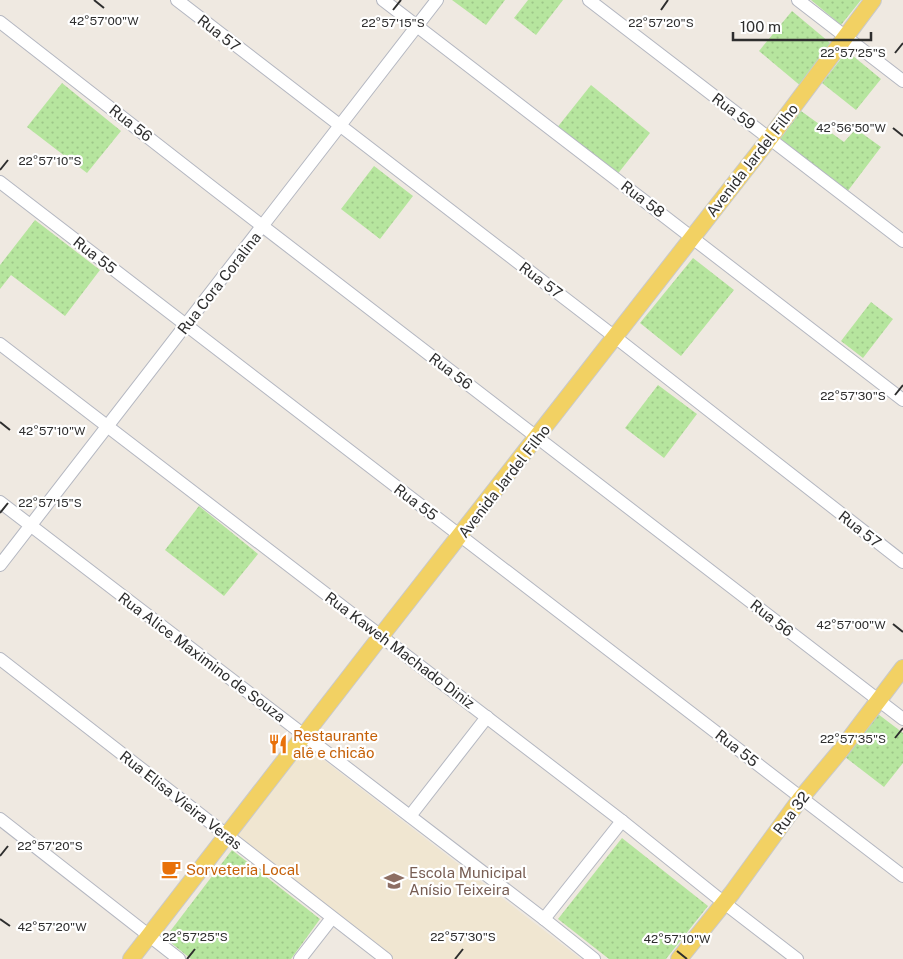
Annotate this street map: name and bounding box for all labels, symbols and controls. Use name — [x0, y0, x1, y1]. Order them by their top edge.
scale bar — [733, 10, 870, 42]
street label: Rua 57 — [194, 11, 244, 55]
text: 42°57'00"W — [69, 14, 139, 28]
text: 22°57'15"S — [361, 16, 425, 30]
text: 22°57'20"S — [628, 16, 694, 30]
text: 100 m — [740, 18, 781, 35]
text: 22°57'25"S — [820, 46, 886, 60]
street label: Rua 59 — [709, 89, 759, 133]
street label: Avenida Jardel Filho — [703, 100, 801, 220]
street label: Rua 56 — [106, 101, 156, 145]
text: 42°56'50"W — [816, 121, 887, 135]
text: 22°57'10"S — [18, 154, 82, 168]
street label: Rua 58 — [618, 177, 668, 221]
street label: Rua Cora Coralina — [174, 229, 264, 337]
street label: Rua 55 — [70, 233, 120, 277]
street label: Rua 57 — [516, 258, 566, 302]
street label: Rua 56 — [426, 349, 476, 393]
text: 22°57'30"S — [820, 389, 886, 403]
street label: Avenida Jardel Filho — [455, 421, 553, 541]
text: 42°57'10"W — [19, 424, 86, 438]
street label: Rua 55 — [391, 480, 441, 524]
text: 22°57'15"S — [18, 496, 82, 510]
street label: Rua 57 — [835, 507, 885, 551]
street label: Rua Kaweh Machado Diniz — [322, 588, 478, 712]
street label: Rua Alice Maximino de Souza — [115, 589, 289, 725]
street label: Rua 56 — [747, 596, 797, 640]
text: 42°57'00"W — [816, 618, 886, 632]
street label: Rua 55 — [712, 726, 762, 770]
place label: Restaurante alê e chicão — [293, 727, 378, 761]
text: 22°57'35"S — [820, 732, 886, 746]
restaurant icon: Restaurante alê e chicão — [267, 733, 289, 755]
street label: Rua Elisa Vieira Veras — [117, 747, 245, 853]
street label: Rua 32 — [769, 788, 813, 838]
text: 22°57'20"S — [17, 839, 83, 853]
cafe icon: Sorveteria Local — [160, 858, 182, 880]
place label: Sorveteria Local — [186, 861, 300, 878]
place label: Escola Municipal Anísio Teixeira — [409, 864, 527, 898]
school or university icon: Escola Municipal Anísio Teixeira — [383, 870, 405, 892]
text: 42°57'20"W — [17, 920, 87, 934]
text: 22°57'25"S — [162, 930, 228, 944]
text: 22°57'30"S — [430, 930, 496, 944]
text: 42°57'10"W — [644, 932, 711, 946]

